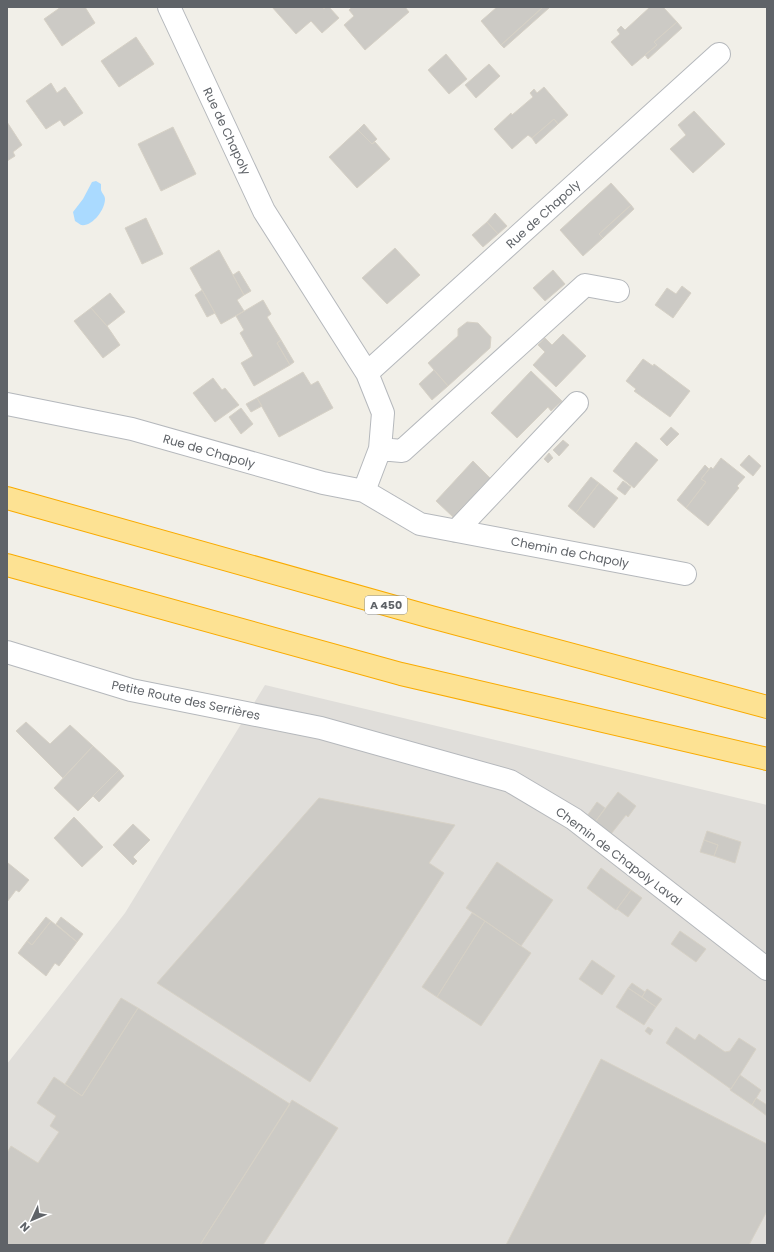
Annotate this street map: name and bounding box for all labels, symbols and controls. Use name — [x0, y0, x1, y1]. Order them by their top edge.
street label: Rue de Chapoly — [199, 84, 255, 178]
street label: Rue de Chapoly — [502, 176, 584, 252]
street label: Rue de Chapoly — [161, 430, 257, 472]
street label: Chemin de Chapoly — [510, 532, 631, 572]
road number: A 450 — [365, 596, 407, 614]
street label: Petite Route des Serrières — [110, 676, 262, 724]
street label: Chemin de Chapoly Laval — [552, 803, 686, 909]
north arrow — [12, 1200, 52, 1240]
text: N — [16, 1218, 33, 1235]

